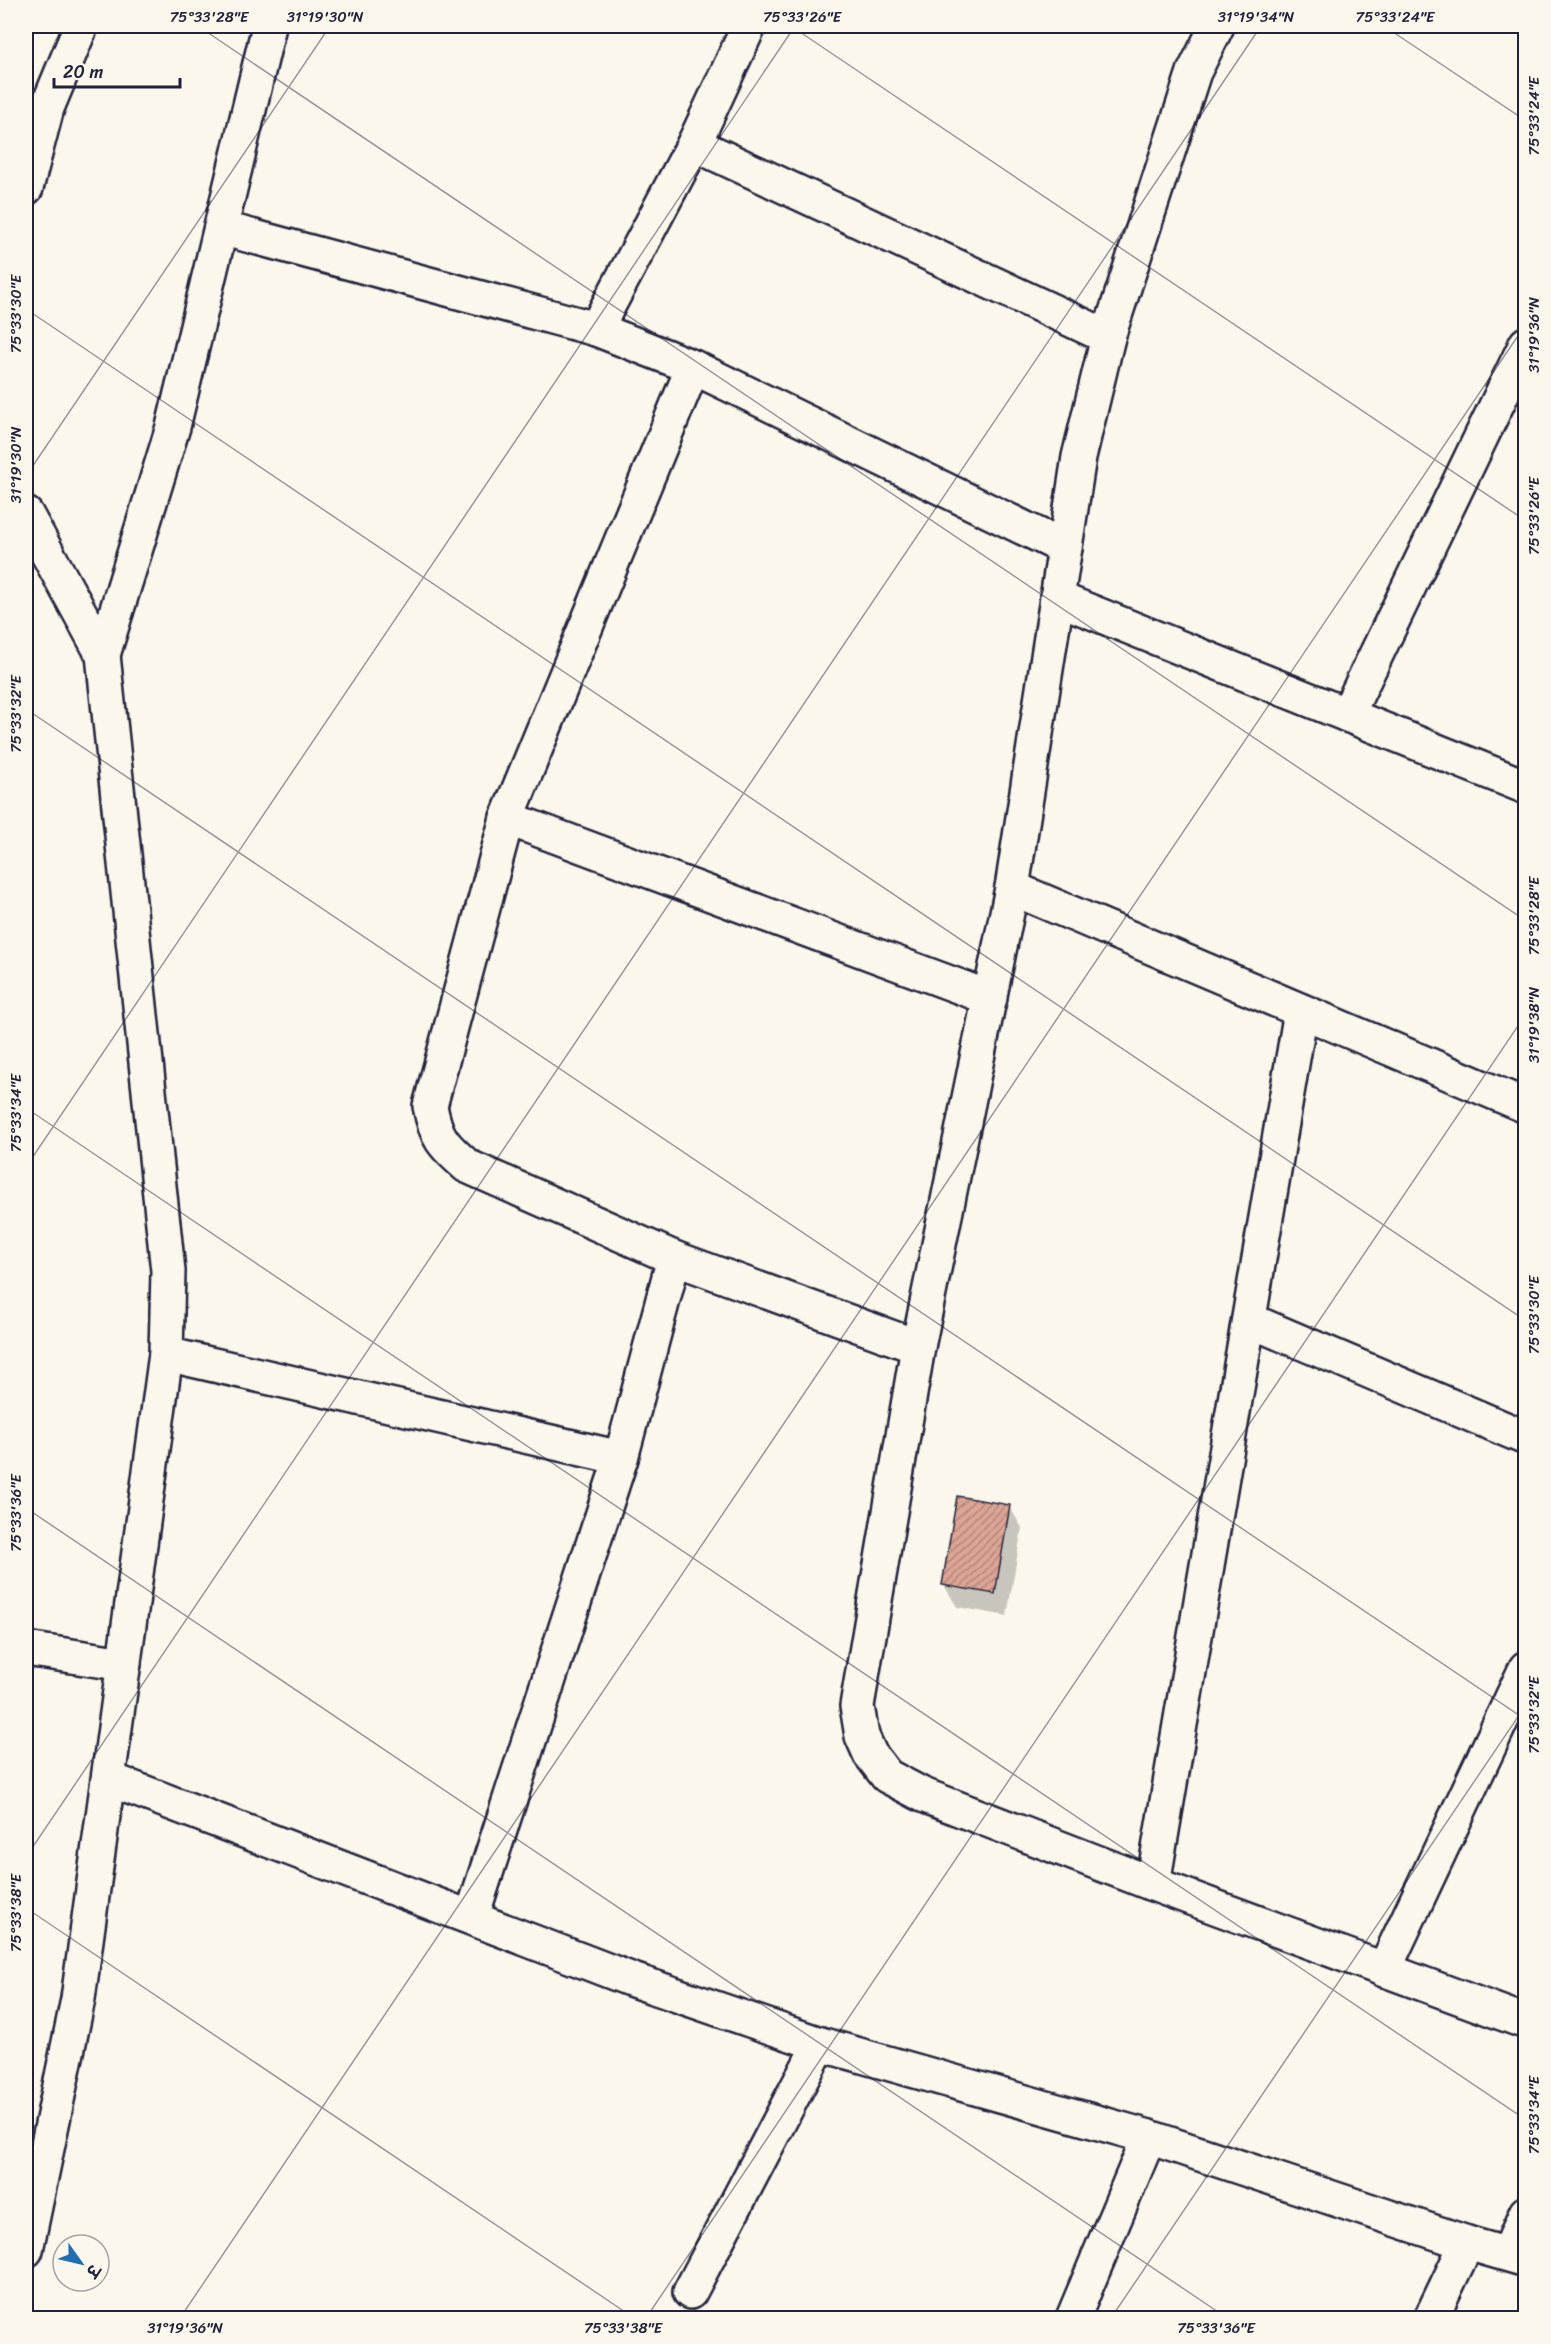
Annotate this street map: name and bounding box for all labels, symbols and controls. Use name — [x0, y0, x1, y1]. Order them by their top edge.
text: 75°33'28"E — [170, 4, 250, 30]
text: 31°19'30"N — [287, 4, 364, 30]
text: 75°33'26"E — [763, 4, 843, 30]
text: 31°19'34"N — [1218, 4, 1295, 30]
text: 75°33'24"E — [1356, 4, 1436, 30]
scale bar — [54, 51, 180, 89]
text: 20 m — [63, 56, 103, 88]
text: 75°33'24"E — [1521, 75, 1547, 155]
text: 75°33'30"E — [3, 273, 29, 353]
text: 31°19'36"N — [1521, 297, 1547, 373]
text: 31°19'30"N — [3, 426, 29, 503]
text: 75°33'26"E — [1521, 475, 1547, 555]
text: 75°33'32"E — [3, 674, 29, 753]
text: 75°33'28"E — [1521, 875, 1547, 955]
text: 31°19'38"N — [1521, 986, 1547, 1063]
text: 75°33'34"E — [3, 1072, 29, 1152]
text: 75°33'30"E — [1521, 1274, 1547, 1354]
text: 75°33'36"E — [3, 1473, 29, 1552]
text: 75°33'32"E — [1521, 1675, 1547, 1754]
text: 75°33'38"E — [3, 1872, 29, 1952]
text: 75°33'34"E — [1521, 2074, 1547, 2154]
north arrow — [51, 2233, 111, 2293]
text: उ — [77, 2257, 109, 2285]
text: 31°19'36"N — [147, 2315, 223, 2341]
text: 75°33'38"E — [584, 2315, 664, 2341]
text: 75°33'36"E — [1177, 2315, 1256, 2341]

